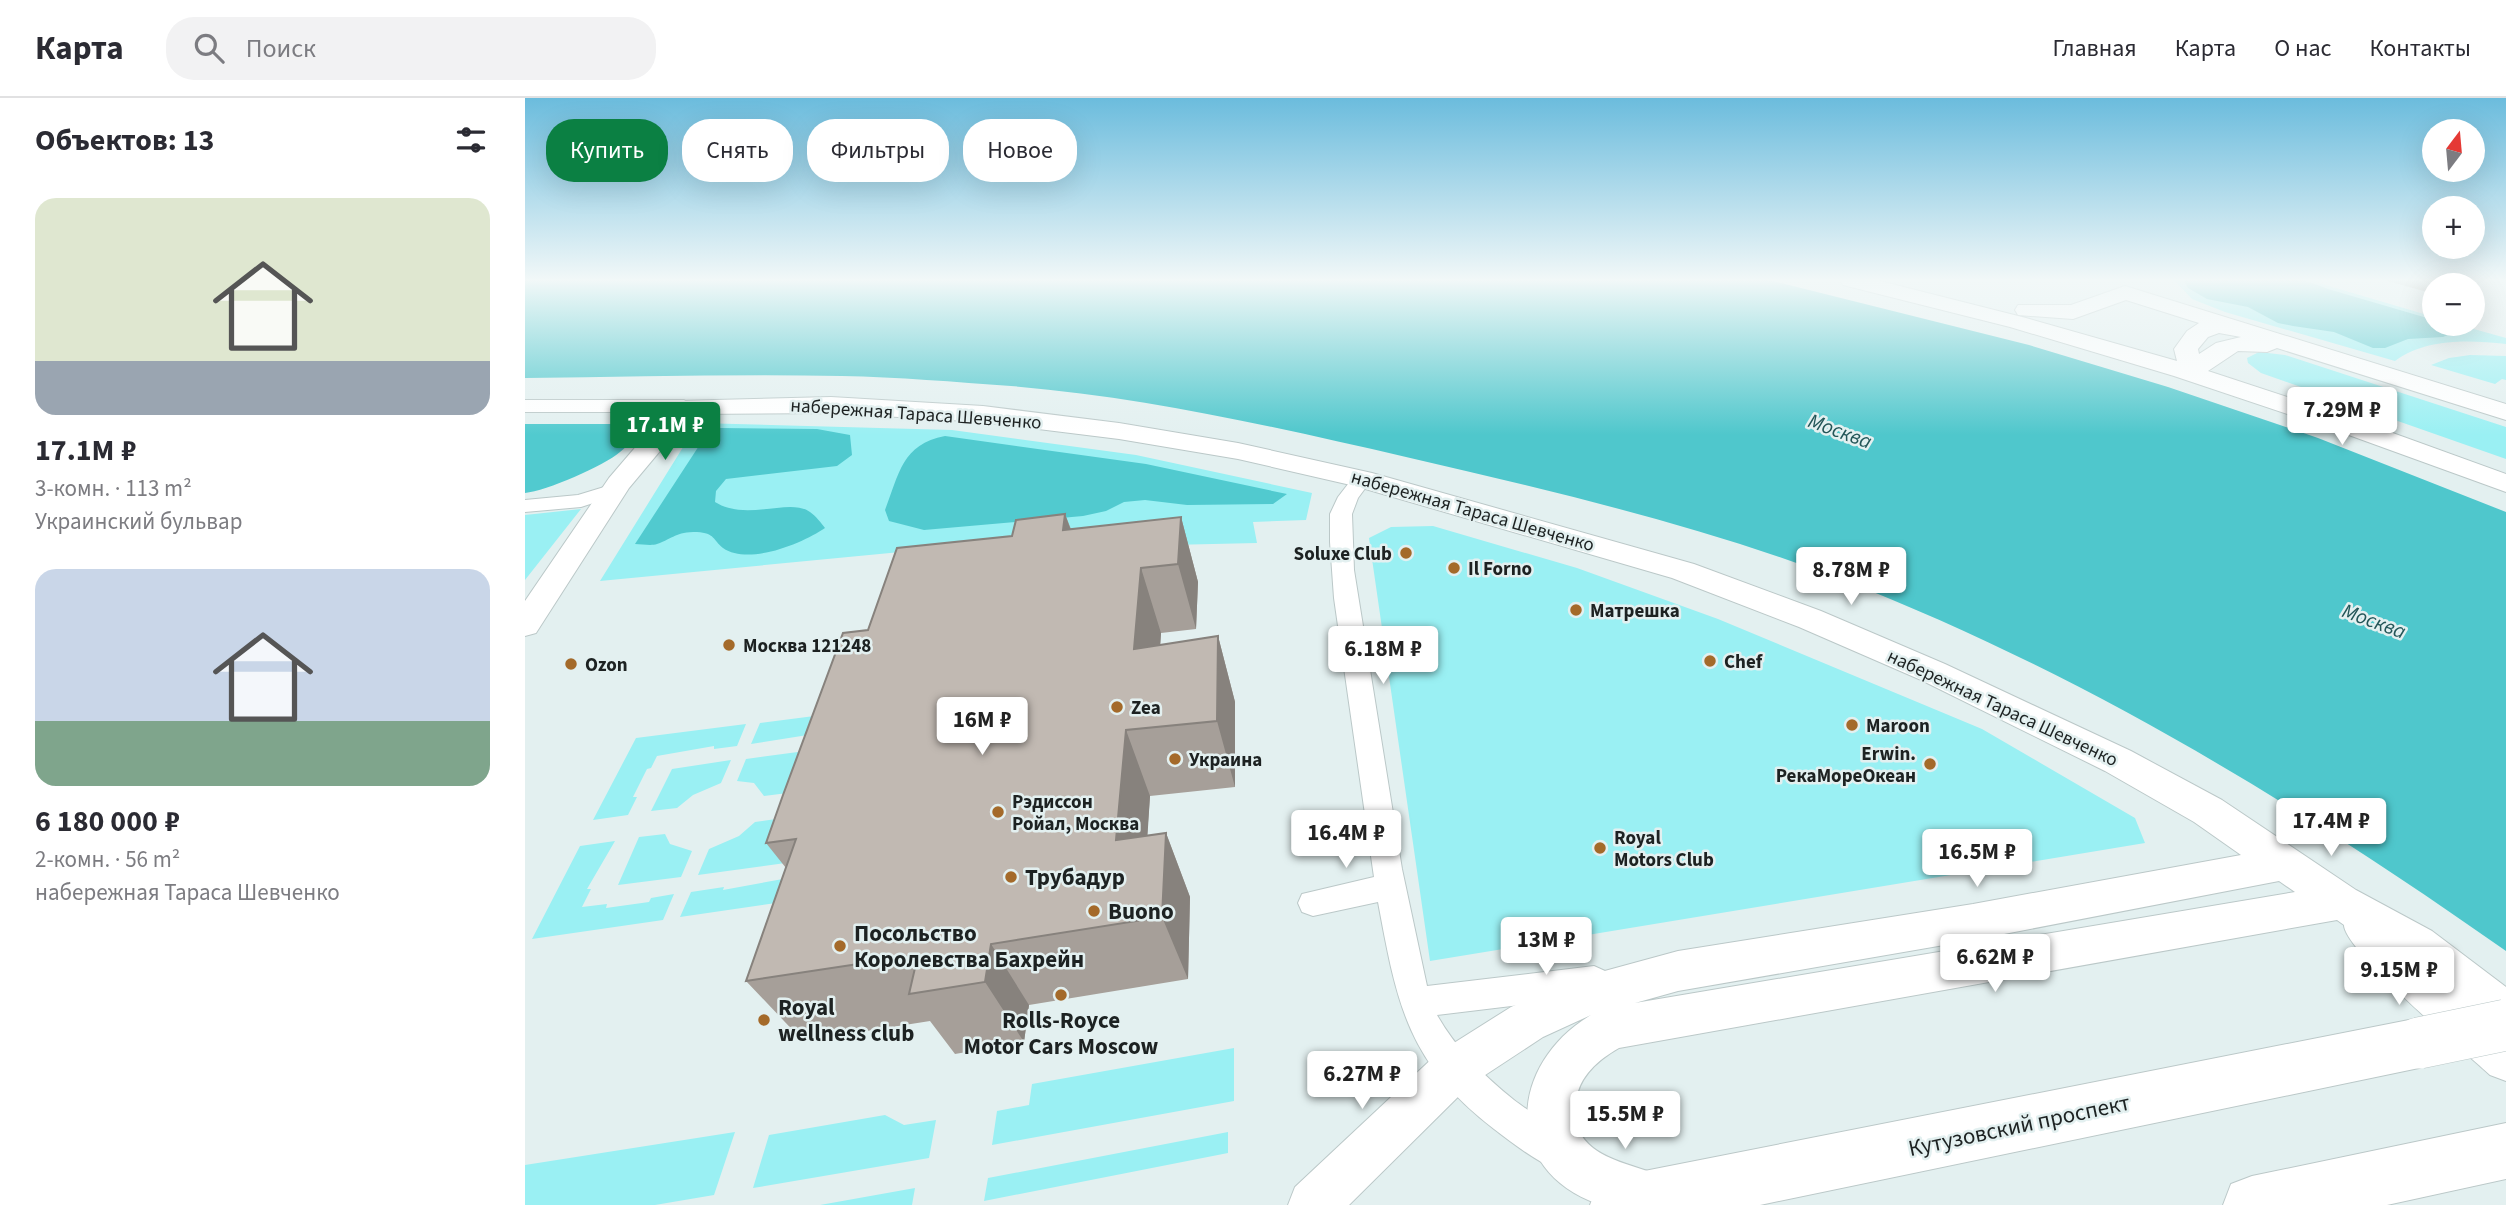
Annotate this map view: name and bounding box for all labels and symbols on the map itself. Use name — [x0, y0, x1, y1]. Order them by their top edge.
north arrow — [2422, 119, 2485, 182]
pin: 7.29M ₽ — [2277, 388, 2407, 447]
street label: набережная Тараса Шевченко — [789, 392, 1042, 437]
pin: 17.1M ₽ — [600, 402, 730, 462]
water label: Москва — [1804, 406, 1876, 456]
street label: набережная Тараса Шевченко — [1348, 464, 1597, 559]
place label: Soluxe Club — [1294, 541, 1392, 568]
marker: Soluxe Club — [1398, 545, 1414, 561]
pin: 8.78M ₽ — [1786, 547, 1916, 607]
place label: Il Forno — [1468, 556, 1532, 583]
marker: Il Forno — [1446, 560, 1462, 576]
water label: Москва — [2338, 596, 2410, 646]
place label: Матрешка — [1590, 598, 1680, 625]
marker: Матрешка — [1568, 602, 1584, 618]
pin: 6.18M ₽ — [1318, 626, 1448, 686]
place label: Москва 121248 — [743, 633, 871, 660]
marker: Москва 121248 — [721, 637, 737, 653]
street label: набережная Тараса Шевченко — [1883, 643, 2122, 774]
place label: Chef — [1724, 649, 1764, 676]
place label: Ozon — [585, 652, 628, 679]
marker: Chef — [1702, 653, 1718, 669]
marker: Ozon — [563, 656, 579, 672]
place label: Zea — [1131, 695, 1161, 722]
pin: 16M ₽ — [933, 698, 1031, 757]
marker: Zea — [1109, 699, 1125, 715]
place label: Maroon — [1866, 713, 1930, 740]
marker: Maroon — [1844, 717, 1860, 733]
place label: Erwin. РекаМореОкеан — [1776, 741, 1916, 790]
place label: Украина — [1189, 747, 1262, 774]
marker: Украина — [1167, 751, 1183, 767]
marker: Erwin. РекаМореОкеан — [1922, 756, 1938, 772]
place label: Рэдиссон Ройал, Москва — [1012, 789, 1139, 838]
pin: 17.4M ₽ — [2266, 798, 2396, 858]
marker: Рэдиссон Ройал, Москва — [990, 804, 1006, 820]
pin: 16.4M ₽ — [1281, 810, 1411, 870]
place label: Royal Motors Club — [1614, 825, 1714, 874]
pin: 16.5M ₽ — [1912, 830, 2042, 889]
marker: Royal Motors Club — [1592, 840, 1608, 856]
place label: Трубадур — [1025, 861, 1125, 894]
marker: Трубадур — [1003, 869, 1019, 885]
place label: Buono — [1108, 895, 1174, 928]
marker: Buono — [1086, 903, 1102, 919]
place label: Посольство Королевства Бахрейн — [854, 917, 1084, 976]
pin: 13M ₽ — [1497, 918, 1595, 977]
pin: 6.62M ₽ — [1930, 934, 2060, 994]
marker: Посольство Королевства Бахрейн — [832, 938, 848, 954]
pin: 9.15M ₽ — [2334, 948, 2464, 1007]
marker: Rolls-Royce Motor Cars Moscow — [1053, 987, 1069, 1003]
place label: Royal wellness club — [778, 991, 914, 1050]
place label: Rolls-Royce Motor Cars Moscow — [964, 1004, 1159, 1063]
marker: Royal wellness club — [756, 1012, 772, 1028]
pin: 6.27M ₽ — [1297, 1052, 1427, 1111]
street label: Кутузовский проспект — [1905, 1086, 2133, 1165]
pin: 15.5M ₽ — [1560, 1091, 1690, 1151]

